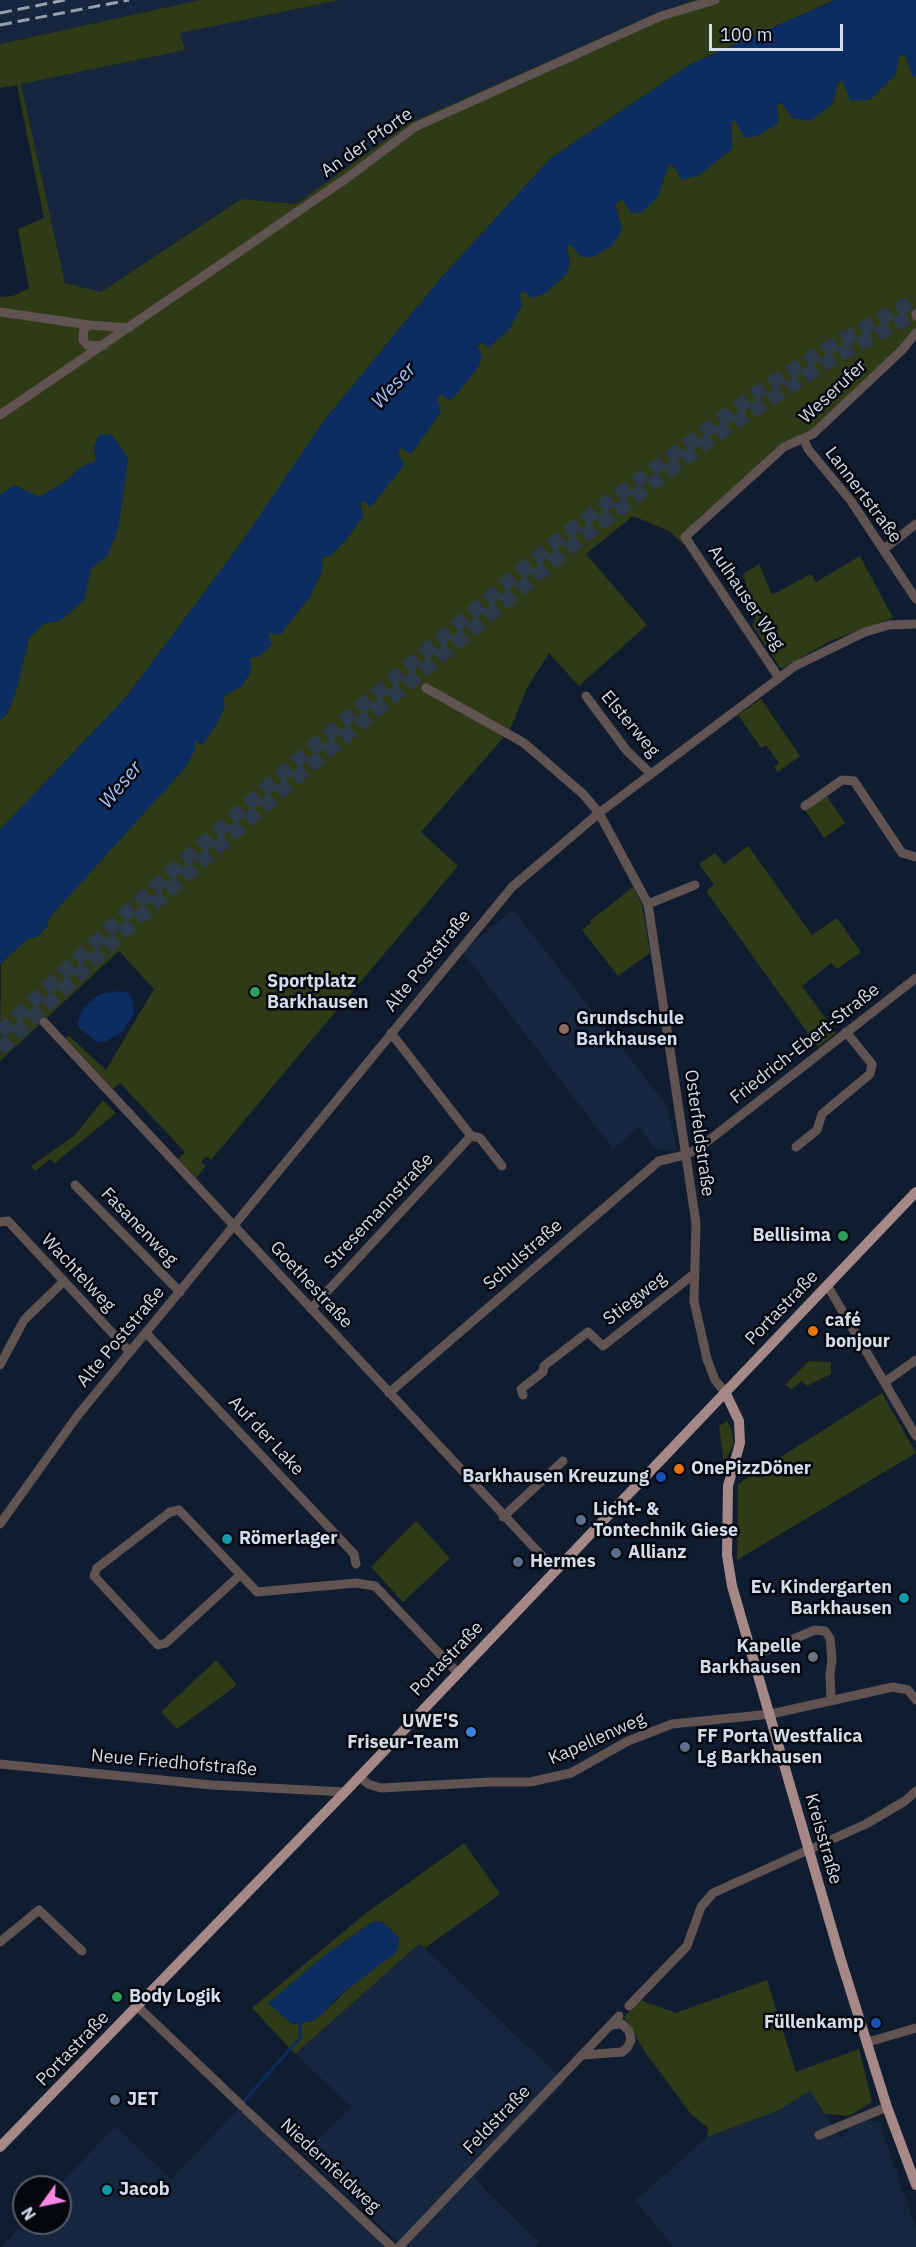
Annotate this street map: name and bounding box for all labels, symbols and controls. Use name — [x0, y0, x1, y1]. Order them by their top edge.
scale bar — [712, 12, 846, 50]
text: 100 m — [720, 23, 772, 46]
street label: An der Pforte — [317, 104, 417, 182]
street label: Weserufer — [795, 356, 871, 428]
water label: Weser — [367, 358, 421, 414]
street label: Lannertstraße — [820, 443, 906, 547]
street label: Aulhauser Weg — [703, 542, 789, 654]
street label: Elsterweg — [596, 686, 664, 762]
water label: Weser — [94, 757, 148, 813]
street label: Alte Poststraße — [380, 906, 476, 1016]
place label: Sportplatz Barkhausen — [267, 971, 369, 1014]
street label: Friedrich-Ebert-Straße — [726, 979, 884, 1109]
marker: Sportplatz Barkhausen — [248, 985, 262, 999]
place label: Grundschule Barkhausen — [576, 1008, 684, 1050]
marker: Grundschule Barkhausen — [557, 1022, 571, 1036]
street label: Osterfeldstraße — [679, 1068, 719, 1198]
street label: Stresemannstraße — [320, 1149, 438, 1273]
street label: Fasanenweg — [96, 1183, 182, 1271]
street label: Schulstraße — [479, 1215, 567, 1295]
place label: Bellisima — [752, 1225, 831, 1247]
marker: Bellisima — [836, 1229, 850, 1243]
street label: Wachtelweg — [36, 1230, 120, 1316]
street label: Goethestraße — [265, 1237, 357, 1333]
street label: Portastraße — [741, 1266, 823, 1350]
street label: Stiegweg — [599, 1268, 671, 1330]
street label: Alte Poststraße — [73, 1282, 169, 1392]
place label: café bonjour — [825, 1310, 890, 1352]
marker: café bonjour — [806, 1324, 820, 1338]
street label: Auf der Lake — [224, 1392, 308, 1480]
place label: OnePizzDöner — [691, 1458, 811, 1480]
marker: OnePizzDöner — [672, 1462, 686, 1476]
place label: Barkhausen Kreuzung — [462, 1466, 649, 1488]
marker: Barkhausen Kreuzung — [654, 1470, 668, 1484]
place label: Licht- & Tontechnik Giese — [593, 1499, 738, 1541]
marker: Licht- & Tontechnik Giese — [574, 1513, 588, 1527]
place label: Römerlager — [239, 1528, 337, 1550]
marker: Römerlager — [220, 1532, 234, 1546]
place label: Allianz — [628, 1542, 687, 1564]
marker: Allianz — [609, 1546, 623, 1560]
place label: Hermes — [530, 1551, 596, 1573]
marker: Hermes — [511, 1555, 525, 1569]
place label: Ev. Kindergarten Barkhausen — [751, 1577, 892, 1620]
marker: Ev. Kindergarten Barkhausen — [897, 1591, 911, 1605]
street label: Portastraße — [406, 1617, 488, 1701]
place label: Kapelle Barkhausen — [699, 1636, 801, 1678]
marker: Kapelle Barkhausen — [806, 1650, 820, 1664]
street label: Kapellenweg — [545, 1708, 649, 1770]
place label: UWE'S Friseur-Team — [347, 1711, 459, 1754]
marker: UWE'S Friseur-Team — [464, 1725, 478, 1739]
place label: FF Porta Westfalica Lg Barkhausen — [697, 1726, 863, 1768]
marker: FF Porta Westfalica Lg Barkhausen — [678, 1740, 692, 1754]
street label: Neue Friedhofstraße — [90, 1745, 258, 1781]
street label: Kreisstraße — [800, 1791, 846, 1887]
place label: Body Logik — [129, 1986, 221, 2008]
marker: Body Logik — [110, 1990, 124, 2004]
street label: Portastraße — [32, 2007, 114, 2091]
place label: Füllenkamp — [764, 2012, 864, 2034]
marker: Füllenkamp — [869, 2016, 883, 2030]
street label: Feldstraße — [459, 2081, 535, 2159]
place label: JET — [127, 2089, 158, 2111]
marker: JET — [108, 2093, 122, 2107]
street label: Niedernfeldweg — [276, 2114, 384, 2218]
north arrow — [12, 2175, 72, 2235]
place label: Jacob — [119, 2179, 170, 2201]
marker: Jacob — [100, 2183, 114, 2197]
text: N — [17, 2203, 40, 2224]

